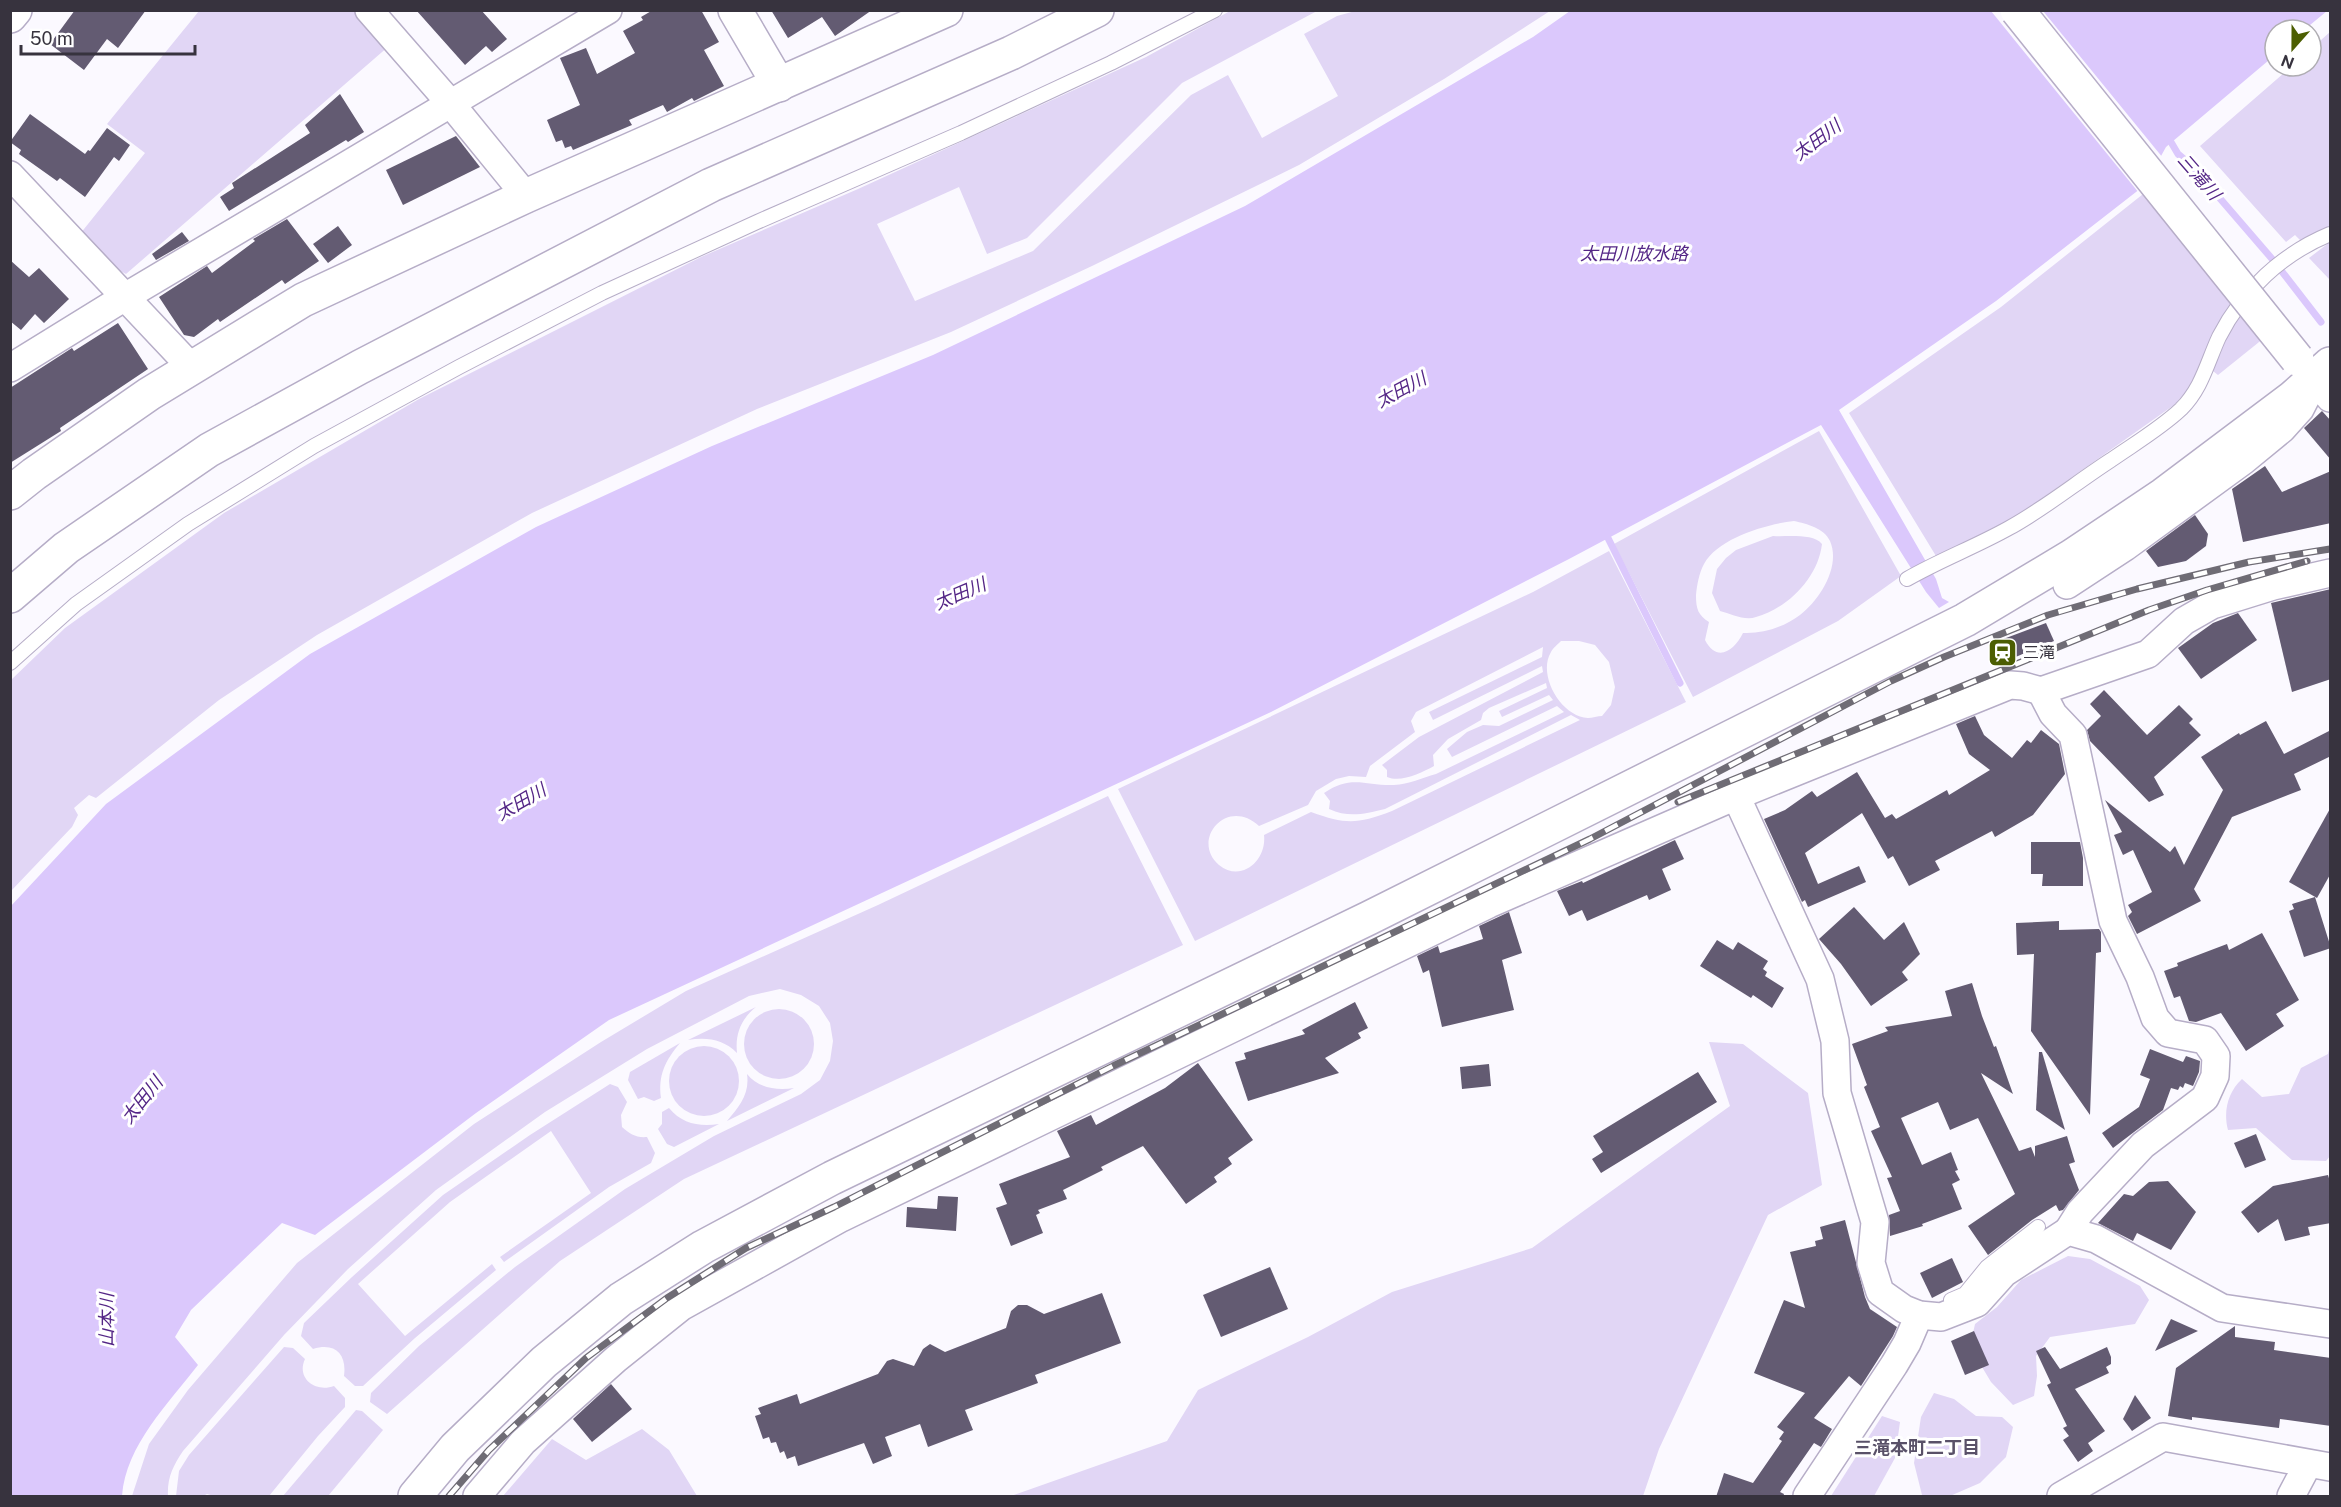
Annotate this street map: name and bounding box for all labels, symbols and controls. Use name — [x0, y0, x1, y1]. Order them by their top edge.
scale bar — [21, 18, 195, 56]
north arrow — [2263, 18, 2323, 78]
text: 50 m — [30, 28, 73, 49]
text: N — [2279, 50, 2297, 73]
water label: 太田川 — [1789, 114, 1846, 164]
water label: 三滝川 — [2174, 149, 2226, 205]
water label: 太田川放水路 — [1580, 243, 1690, 264]
water label: 太田川 — [1372, 367, 1431, 412]
water label: 太田川 — [931, 573, 991, 614]
station icon: 三滝 — [1986, 636, 2018, 668]
place label: 三滝 — [2023, 643, 2055, 662]
water label: 太田川 — [492, 778, 551, 824]
water label: 太田川 — [116, 1071, 168, 1127]
water label: 山本川 — [96, 1291, 117, 1347]
district label: 三滝本町二丁目 — [1854, 1437, 1980, 1458]

